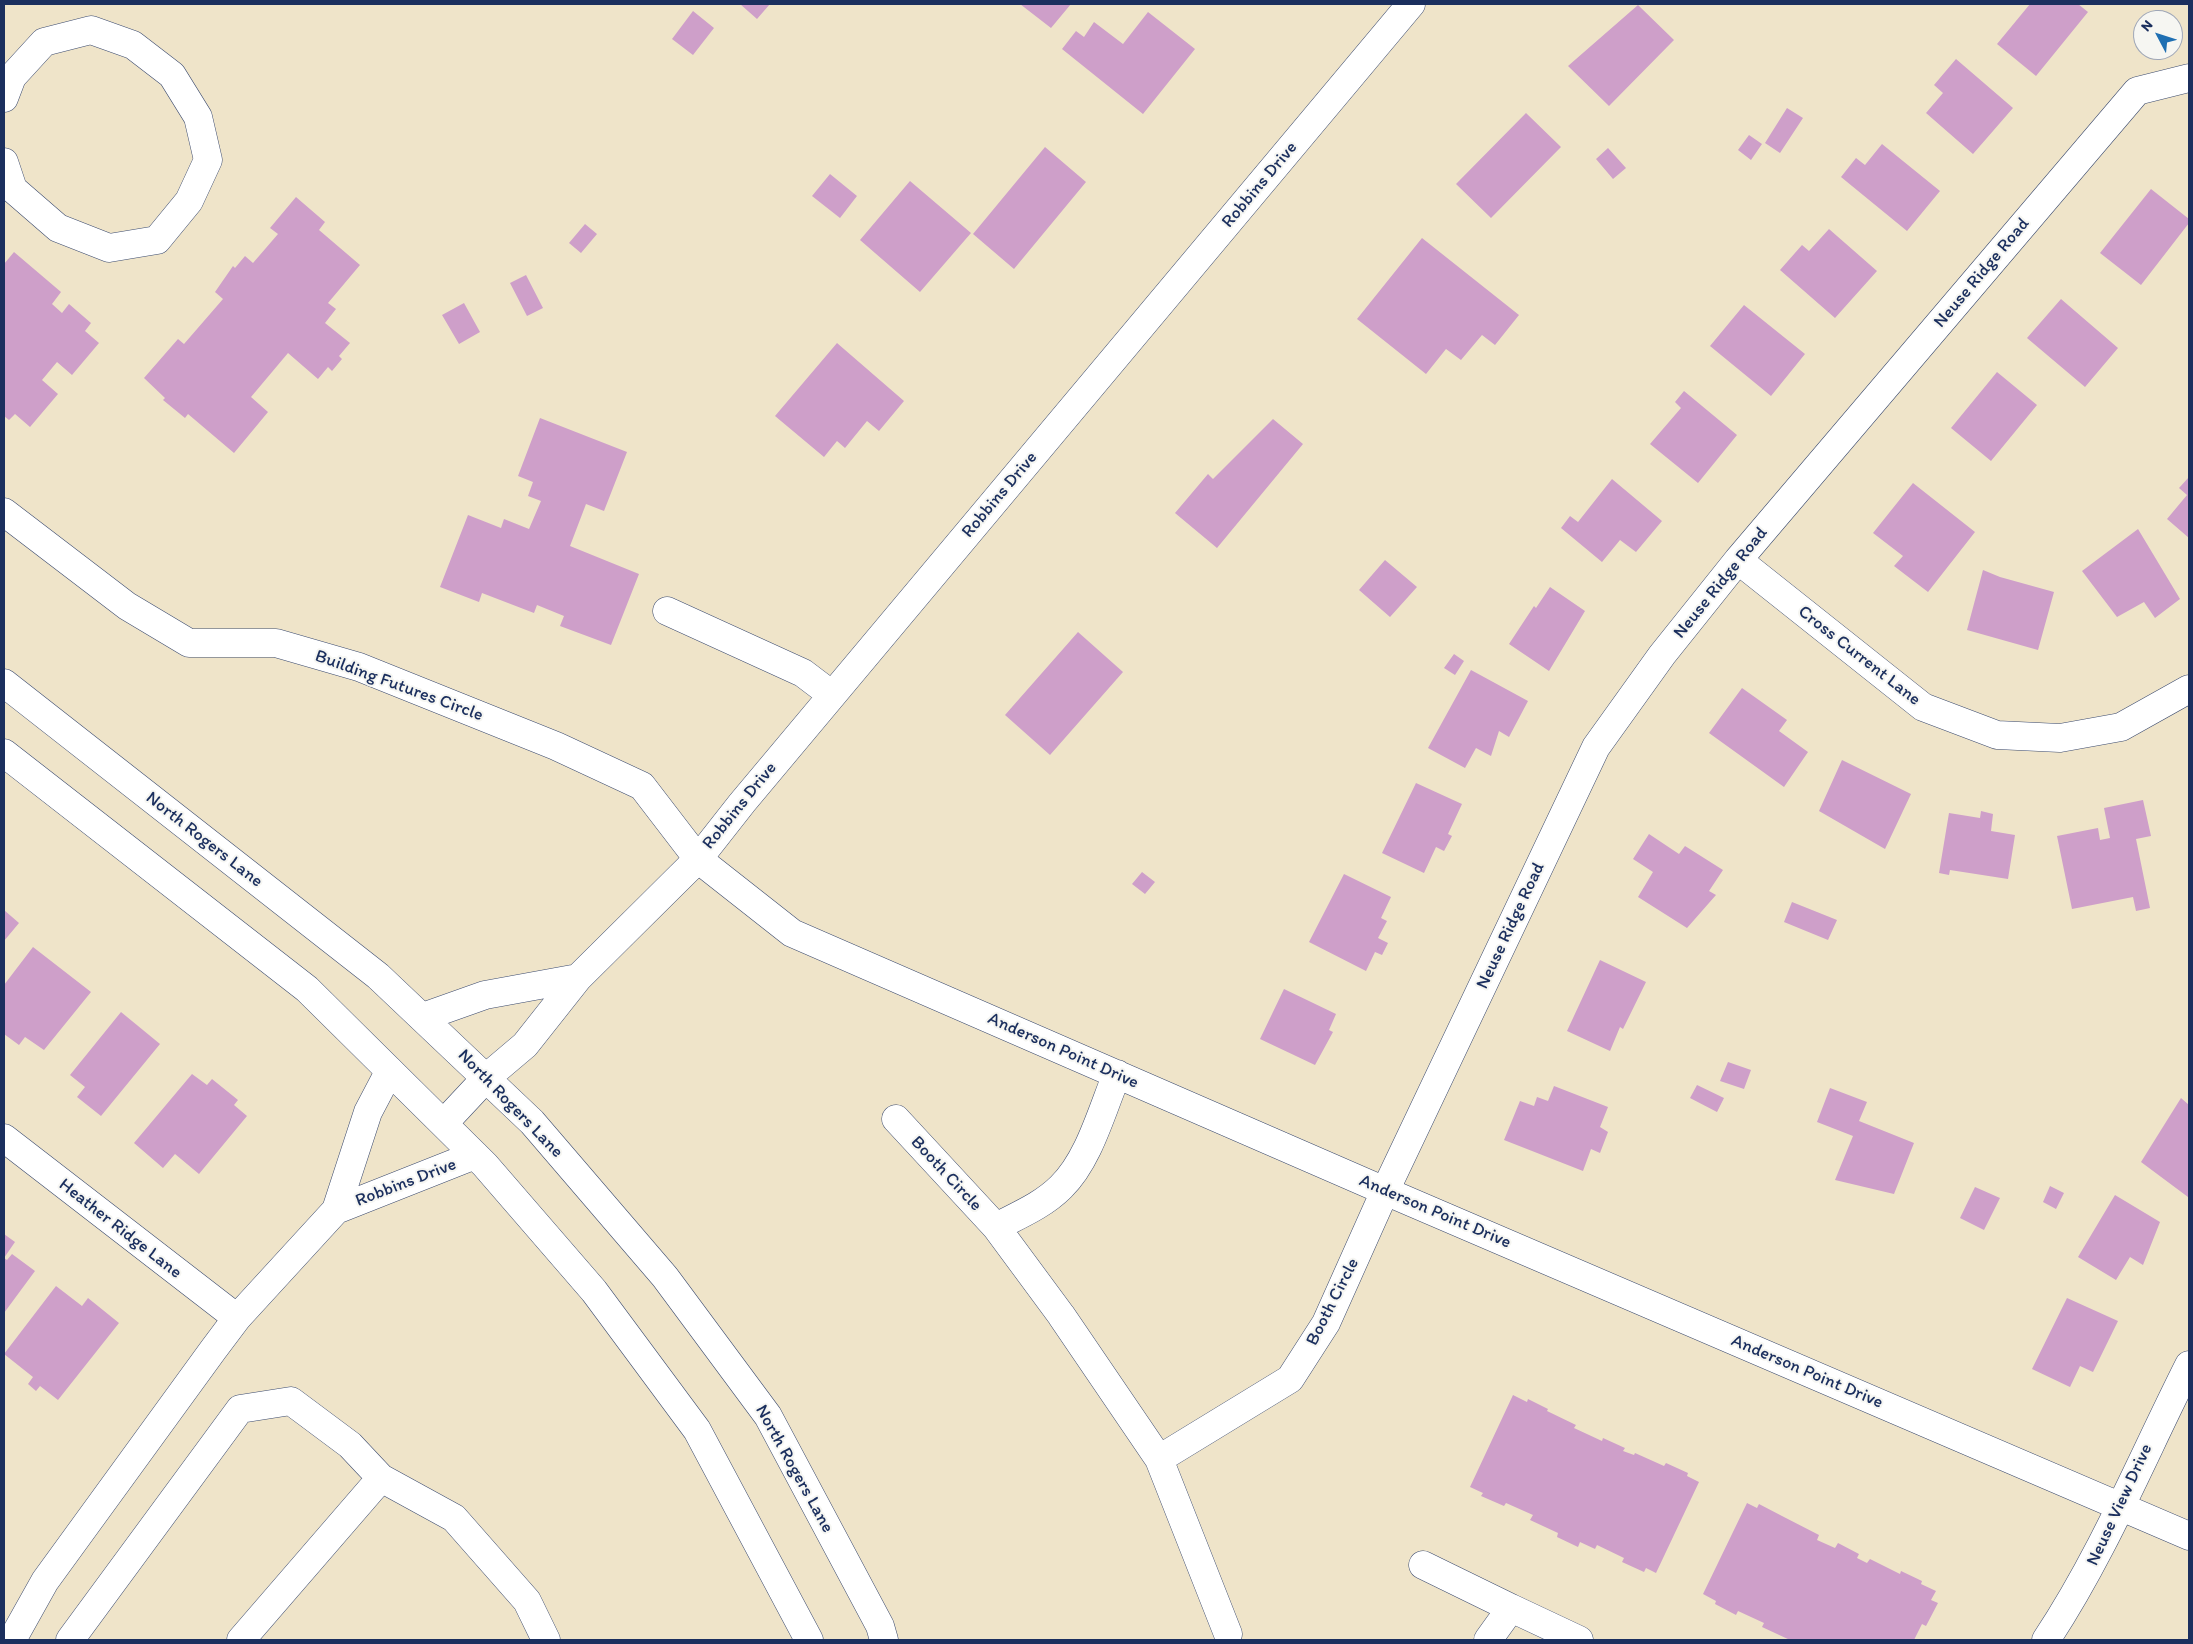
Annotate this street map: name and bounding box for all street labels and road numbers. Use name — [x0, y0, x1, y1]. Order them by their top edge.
street label: Robbins Drive — [1218, 137, 1302, 233]
street label: Neuse Ridge Road — [1930, 213, 2034, 333]
street label: Robbins Drive — [958, 447, 1042, 543]
street label: Neuse Ridge Road — [1669, 523, 1773, 643]
street label: Cross Current Lane — [1793, 601, 1925, 711]
street label: Building Futures Circle — [312, 646, 486, 726]
street label: Robbins Drive — [698, 758, 782, 854]
street label: North Rogers Lane — [141, 788, 267, 892]
street label: Neuse Ridge Road — [1472, 859, 1550, 993]
street label: Anderson Point Drive — [984, 1008, 1142, 1094]
street label: North Rogers Lane — [453, 1045, 567, 1163]
street label: Booth Circle — [906, 1132, 986, 1216]
street label: Robbins Drive — [353, 1154, 459, 1212]
street label: Anderson Point Drive — [1356, 1170, 1514, 1254]
street label: Heather Ridge Lane — [54, 1174, 186, 1284]
street label: Booth Circle — [1302, 1255, 1364, 1349]
street label: Anderson Point Drive — [1728, 1330, 1886, 1414]
street label: North Rogers Lane — [750, 1401, 838, 1537]
street label: Neuse View Drive — [2082, 1441, 2158, 1569]

